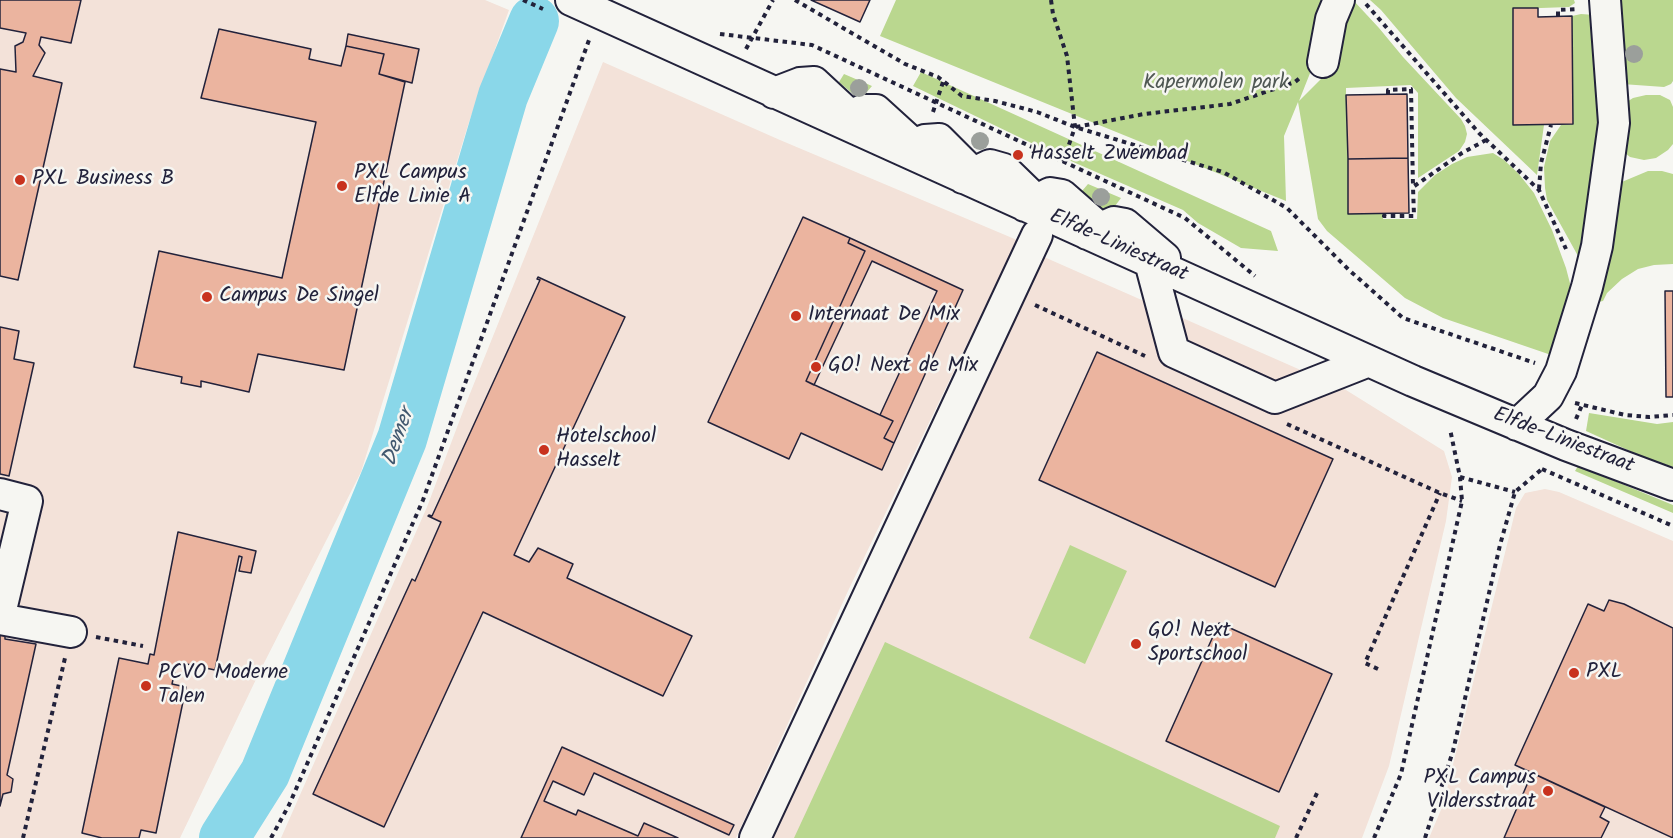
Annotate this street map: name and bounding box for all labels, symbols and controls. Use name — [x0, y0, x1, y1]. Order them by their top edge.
park label: Kapermolen park — [1143, 71, 1289, 97]
place label: Hasselt Zwembad — [1030, 142, 1188, 168]
marker: Hasselt Zwembad — [1011, 148, 1025, 162]
place label: PXL Campus Elfde Linie A — [354, 161, 471, 211]
place label: PXL Business B — [32, 167, 174, 193]
marker: PXL Business B — [13, 173, 27, 187]
marker: PXL Campus Elfde Linie A — [335, 179, 349, 193]
street label: Elfde-Liniestraat — [1045, 205, 1191, 289]
place label: Campus De Singel — [219, 284, 379, 310]
marker: Campus De Singel — [200, 290, 214, 304]
place label: Internaat De Mix — [808, 303, 960, 329]
marker: Internaat De Mix — [789, 309, 803, 323]
place label: GO! Next de Mix — [828, 354, 978, 380]
marker: GO! Next de Mix — [809, 360, 823, 374]
street label: Elfde-Liniestraat — [1489, 404, 1637, 480]
water label: Demer — [378, 406, 422, 470]
place label: Hotelschool Hasselt — [556, 425, 656, 475]
marker: Hotelschool Hasselt — [537, 443, 551, 457]
place label: GO! Next Sportschool — [1148, 619, 1247, 669]
marker: GO! Next Sportschool — [1129, 637, 1143, 651]
place label: PXL — [1586, 660, 1622, 686]
place label: PCVO Moderne Talen — [158, 661, 288, 711]
marker: PXL — [1567, 666, 1581, 680]
marker: PCVO Moderne Talen — [139, 679, 153, 693]
place label: PXL Campus Vildersstraat — [1423, 766, 1536, 816]
marker: PXL Campus Vildersstraat — [1541, 784, 1555, 798]

